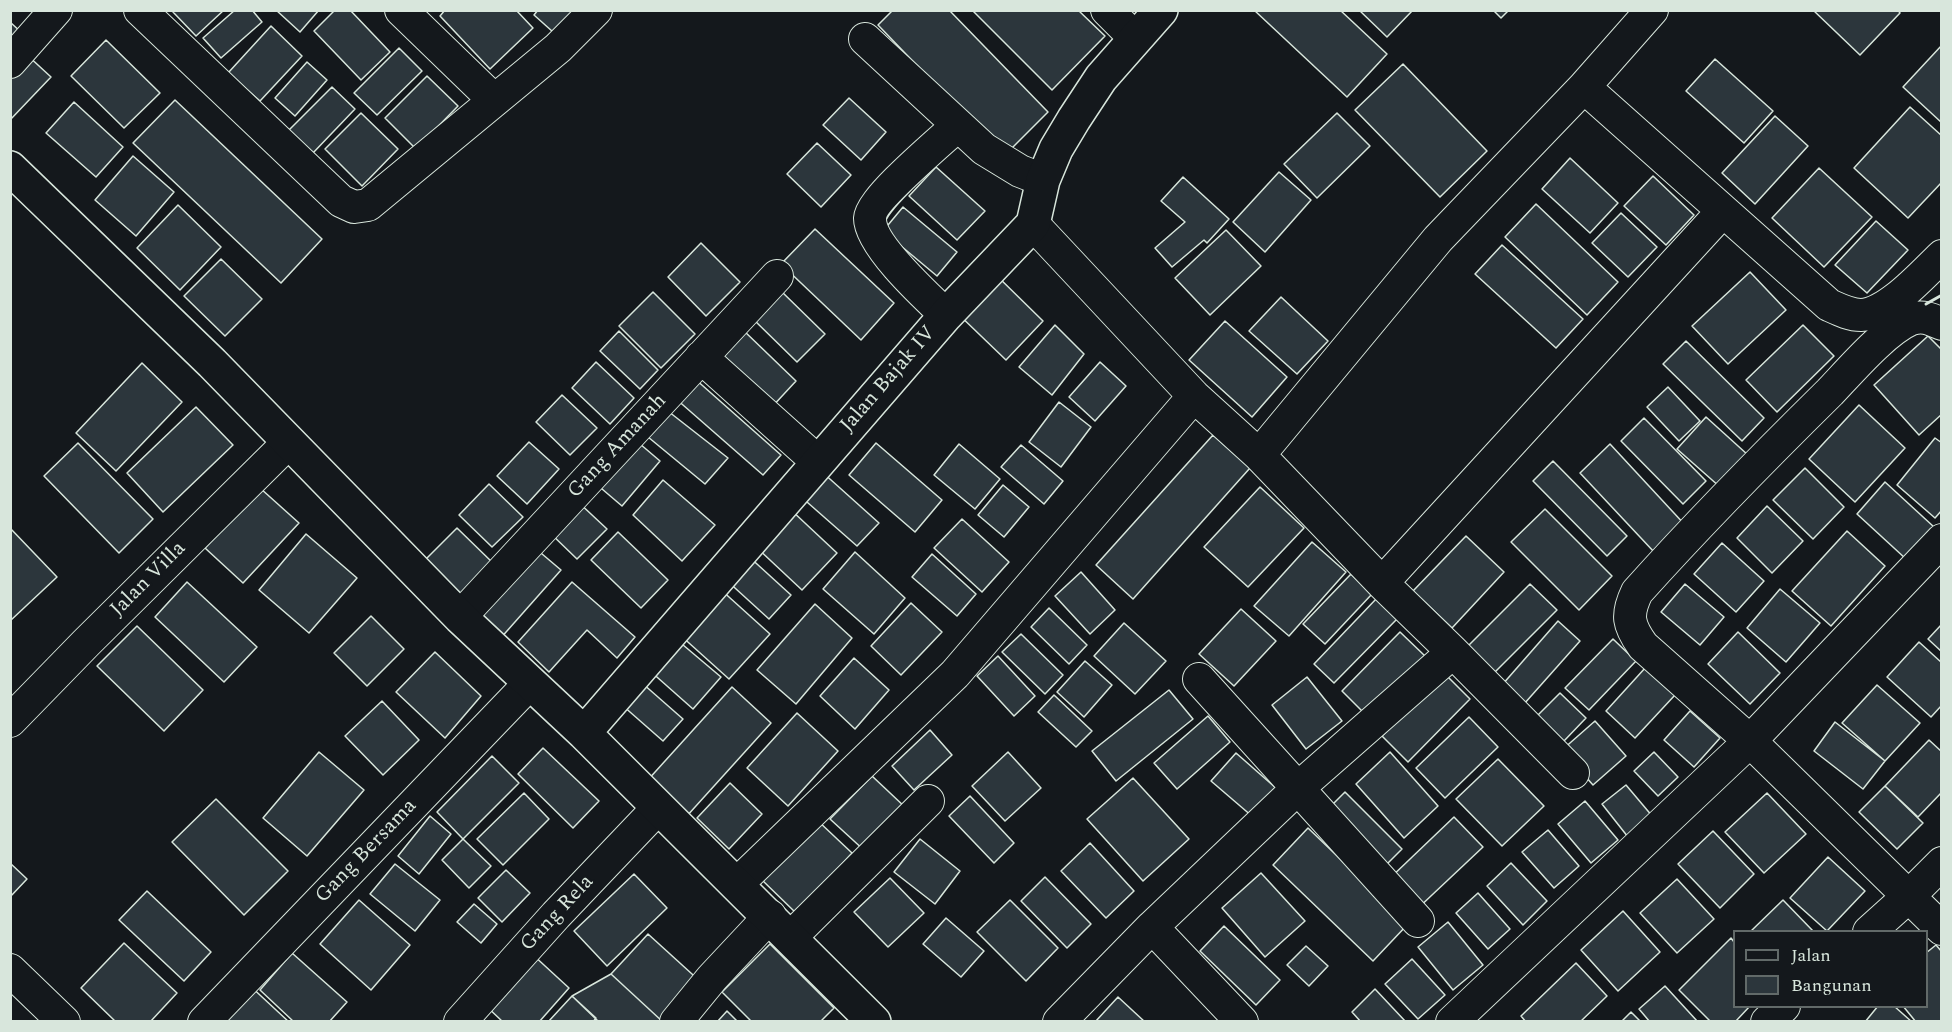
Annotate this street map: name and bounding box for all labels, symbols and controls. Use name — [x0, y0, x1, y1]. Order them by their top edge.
street label: Jalan Bajak IV — [836, 321, 942, 439]
street label: Gang Amanah — [563, 390, 673, 504]
street label: Jalan Villa — [106, 537, 192, 623]
street label: Gang Bersama — [311, 795, 423, 909]
street label: Gang Rela — [516, 870, 600, 958]
legend — [1733, 930, 1928, 1008]
text: Jalan — [1791, 942, 1831, 969]
text: Bangunan — [1791, 972, 1872, 999]

